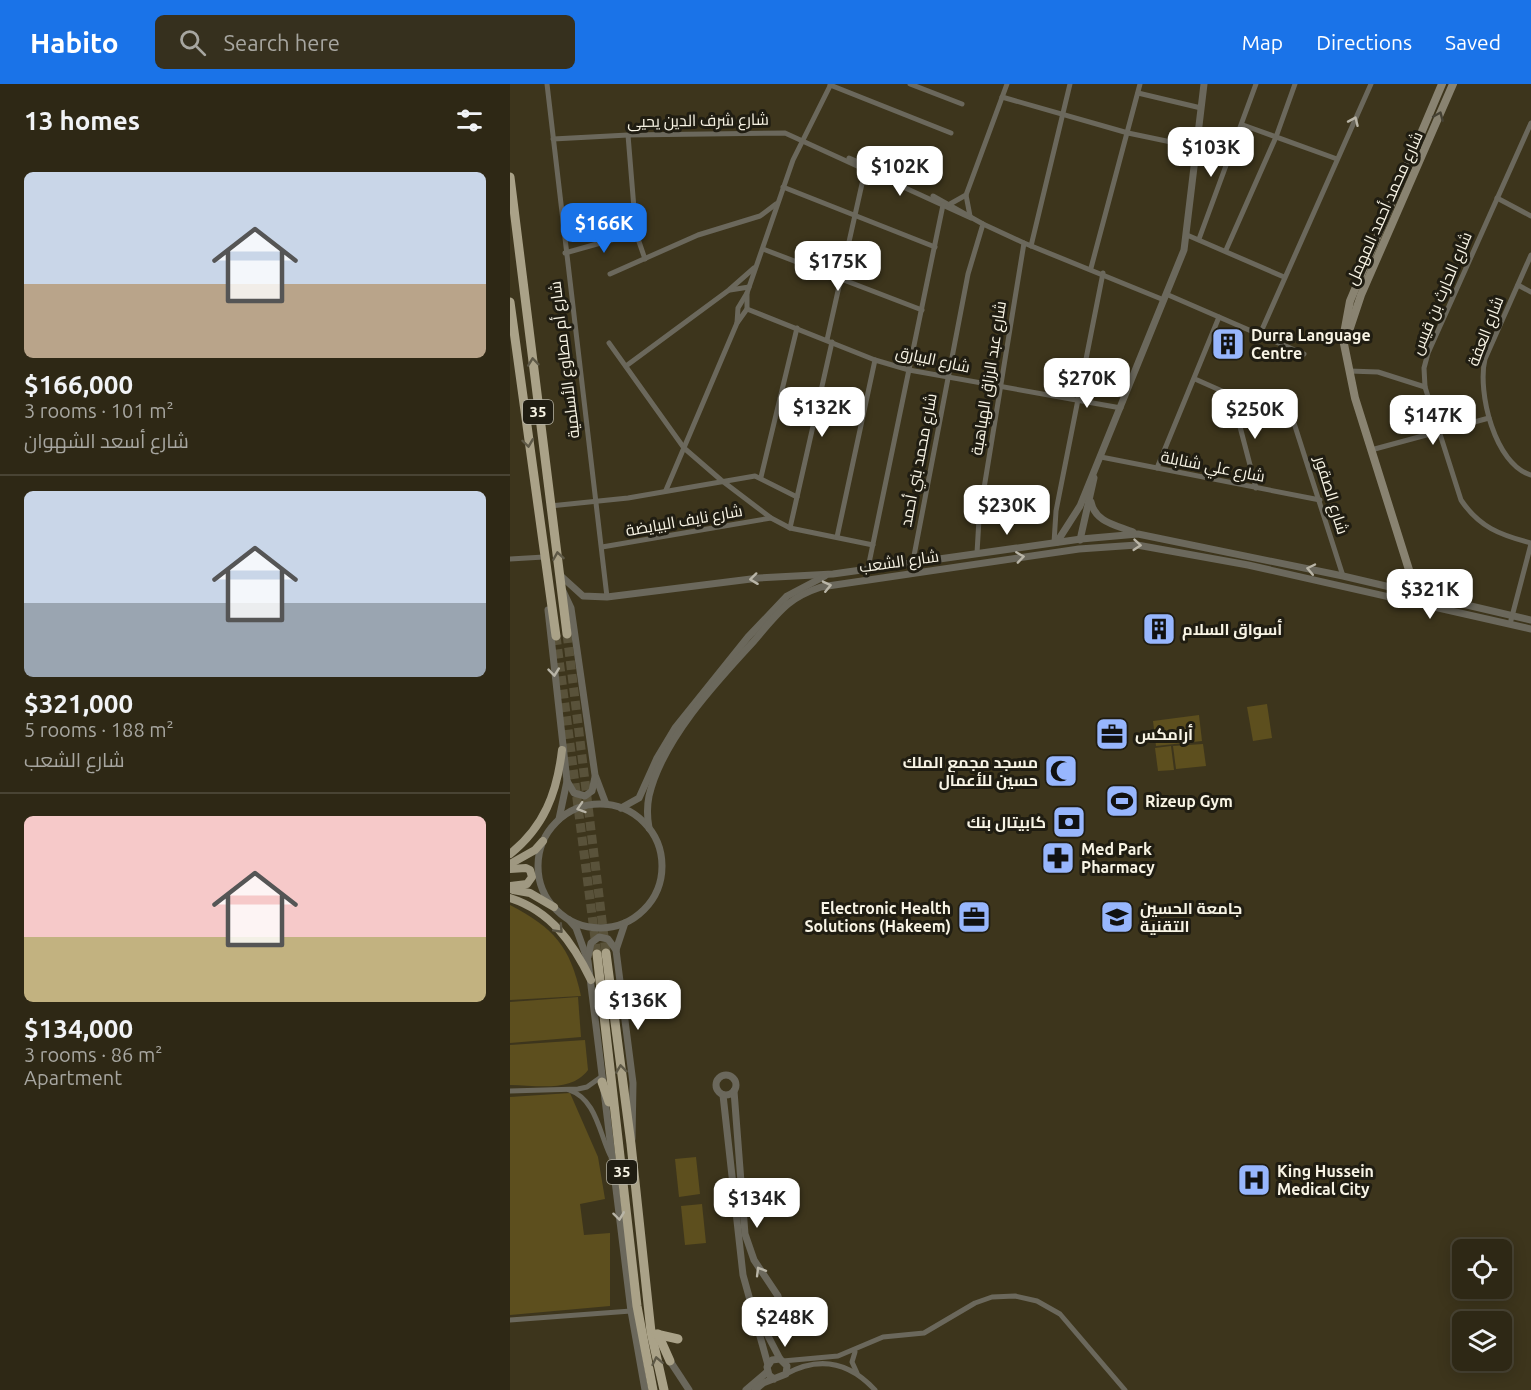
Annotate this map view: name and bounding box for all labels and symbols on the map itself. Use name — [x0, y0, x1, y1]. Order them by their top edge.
street label: شارع شرف الدين يحيى — [627, 110, 769, 133]
one-way arrow — [1432, 111, 1444, 122]
one-way arrow — [1347, 117, 1359, 128]
pin: $103K — [1169, 127, 1253, 178]
street label: شارع محمد أحمد المهمل — [1342, 129, 1429, 289]
pin: $102K — [858, 146, 942, 197]
pin: $166K — [562, 203, 646, 254]
street label: شارع الحارث بن قيس — [1407, 229, 1478, 358]
pin: $175K — [796, 241, 880, 292]
street label: شارع أم مطاوع الأسلمية — [545, 280, 586, 440]
street label: شارع العفة — [1464, 294, 1509, 369]
street label: شارع عبد الرزاق الهباهبة — [967, 300, 1012, 457]
building icon: Durra Language Centre — [1210, 326, 1246, 362]
place label: Durra Language Centre — [1251, 326, 1371, 362]
street label: شارع البيارق — [894, 342, 972, 379]
one-way arrow — [527, 358, 540, 367]
pin: $270K — [1045, 358, 1129, 409]
pin: $132K — [780, 387, 864, 438]
pin: $250K — [1213, 389, 1297, 440]
street label: شارع محمد بني أحمد — [896, 392, 945, 529]
pin: $147K — [1391, 395, 1475, 446]
road number: 35 — [523, 400, 553, 424]
one-way arrow — [522, 438, 534, 447]
street label: شارع علي شنابلة — [1158, 447, 1267, 490]
street label: شارع الصقور — [1308, 453, 1352, 537]
pin: $230K — [965, 485, 1049, 536]
street label: شارع نايف البيايضة — [624, 501, 744, 542]
one-way arrow — [1132, 538, 1142, 551]
street label: شارع الشعب — [858, 546, 940, 578]
one-way arrow — [552, 551, 564, 560]
one-way arrow — [1015, 552, 1025, 564]
one-way arrow — [1306, 563, 1316, 576]
pin: $321K — [1388, 569, 1472, 620]
one-way arrow — [749, 572, 758, 585]
one-way arrow — [822, 580, 832, 593]
building icon: أسواق السلام — [1141, 611, 1177, 647]
place label: أسواق السلام — [1182, 619, 1282, 641]
one-way arrow — [547, 667, 560, 677]
office icon: أرامكس — [1094, 716, 1130, 752]
place label: أرامكس — [1135, 724, 1193, 744]
place label: مسجد مجمع الملك حسين للأعمال — [903, 753, 1038, 790]
mosque icon: مسجد مجمع الملك حسين للأعمال — [1043, 753, 1079, 789]
sports icon: Rizeup Gym — [1104, 783, 1140, 819]
place label: Rizeup Gym — [1145, 792, 1233, 810]
one-way arrow — [576, 801, 587, 813]
bank icon: كابيتال بنك — [1051, 804, 1087, 840]
place label: كابيتال بنك — [967, 813, 1046, 832]
pharmacy icon: Med Park Pharmacy — [1040, 840, 1076, 876]
place label: Med Park Pharmacy — [1081, 840, 1155, 876]
place label: Electronic Health Solutions (Hakeem) — [804, 899, 951, 936]
office icon: Electronic Health Solutions (Hakeem) — [956, 899, 992, 935]
school or university icon: جامعة الحسين التقنية — [1099, 899, 1135, 935]
place label: جامعة الحسين التقنية — [1140, 899, 1242, 935]
one-way arrow — [551, 922, 562, 933]
pin: $136K — [596, 980, 680, 1031]
one-way arrow — [616, 1064, 628, 1074]
road number: 35 — [607, 1160, 637, 1184]
hospital icon: King Hussein Medical City — [1236, 1162, 1272, 1198]
place label: King Hussein Medical City — [1277, 1162, 1374, 1198]
pin: $134K — [715, 1178, 799, 1229]
one-way arrow — [612, 1211, 624, 1220]
one-way arrow — [756, 1267, 768, 1277]
pin: $248K — [743, 1297, 827, 1348]
one-way arrow — [651, 1356, 664, 1366]

